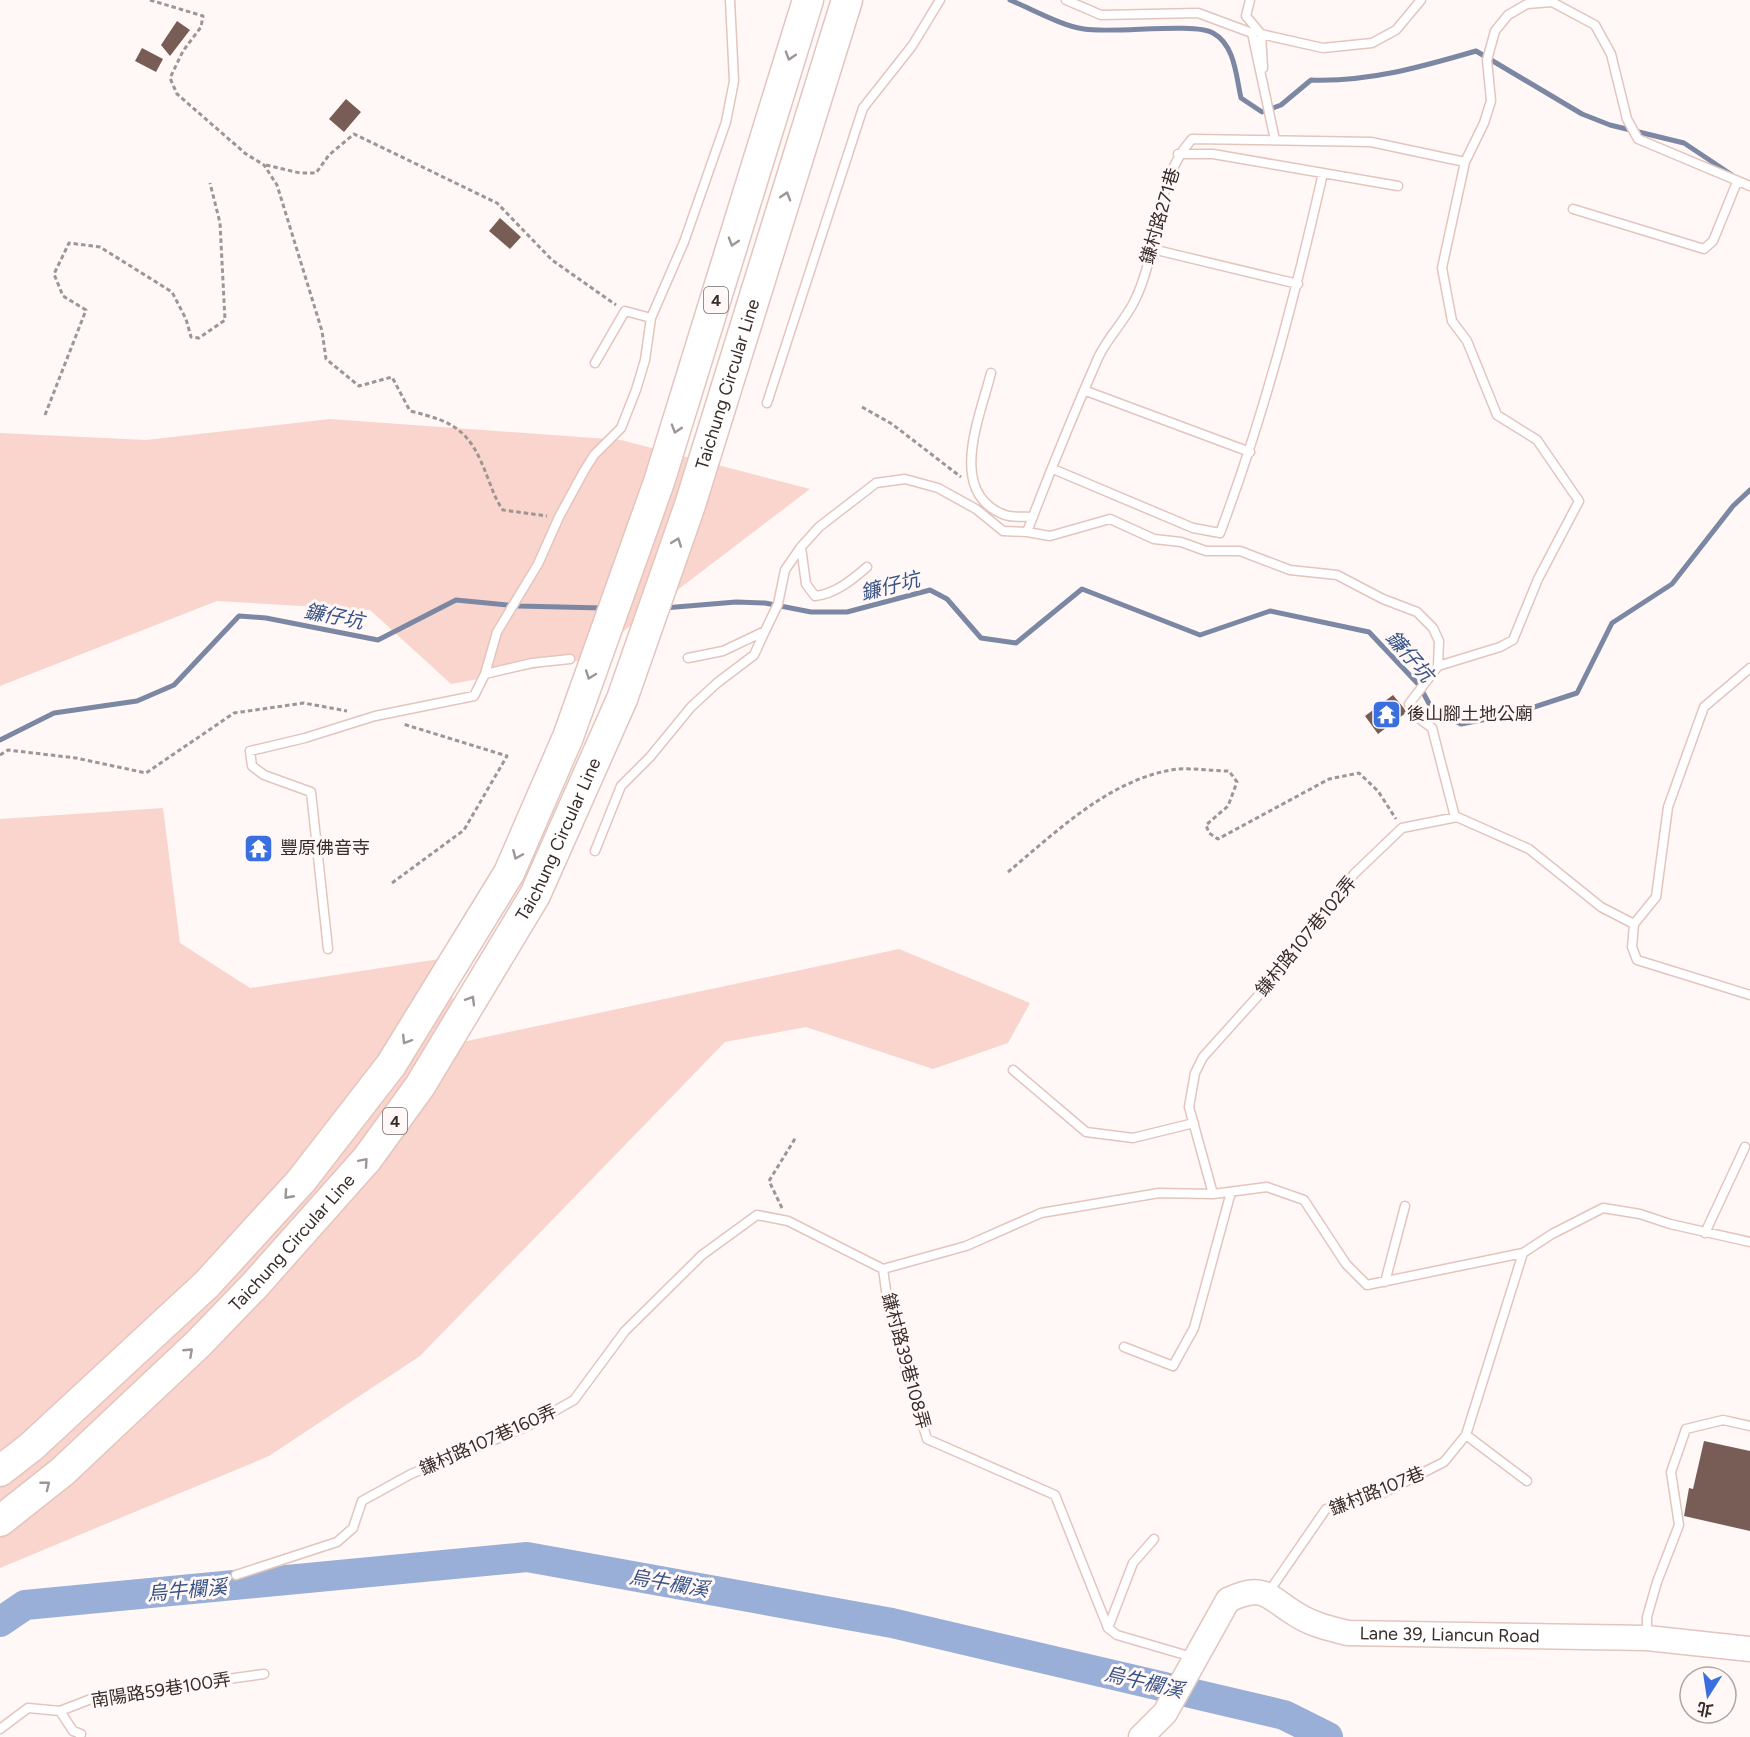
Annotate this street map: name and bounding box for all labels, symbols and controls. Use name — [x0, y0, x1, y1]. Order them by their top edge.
one-way arrow — [785, 50, 798, 61]
street label: 鎌村路271巷 — [1136, 165, 1184, 267]
one-way arrow — [779, 191, 791, 202]
one-way arrow — [728, 236, 740, 247]
road number: 4 — [704, 287, 728, 313]
street label: Taichung Circular Line — [691, 296, 764, 472]
one-way arrow — [671, 423, 683, 434]
one-way arrow — [669, 537, 682, 548]
water label: 鐮仔坑 — [858, 566, 925, 605]
water label: 鐮仔坑 — [302, 598, 369, 634]
water label: 鐮仔坑 — [1381, 625, 1441, 689]
one-way arrow — [585, 669, 598, 680]
temple icon: 後山腳土地公廟 — [1370, 698, 1402, 730]
place label: 後山腳土地公廟 — [1407, 703, 1533, 725]
street label: Taichung Circular Line — [511, 754, 606, 925]
temple icon: 豐原佛音寺 — [243, 832, 275, 864]
place label: 豐原佛音寺 — [280, 837, 370, 859]
one-way arrow — [512, 849, 524, 860]
street label: 鎌村路107巷102弄 — [1251, 872, 1361, 1000]
one-way arrow — [464, 996, 476, 1006]
one-way arrow — [401, 1034, 413, 1044]
road number: 4 — [383, 1108, 407, 1134]
one-way arrow — [356, 1158, 367, 1169]
street label: Taichung Circular Line — [225, 1169, 360, 1316]
one-way arrow — [284, 1189, 295, 1199]
street label: 鎌村路39巷108弄 — [877, 1291, 935, 1431]
one-way arrow — [182, 1349, 193, 1360]
street label: 鎌村路107巷160弄 — [416, 1400, 560, 1480]
street label: 鎌村路107巷 — [1326, 1462, 1428, 1520]
one-way arrow — [40, 1481, 51, 1492]
water label: 烏牛欄溪 — [628, 1564, 713, 1602]
water label: 烏牛欄溪 — [146, 1574, 231, 1605]
street label: Lane 39, Liancun Road — [1359, 1622, 1540, 1647]
water label: 烏牛欄溪 — [1102, 1661, 1189, 1703]
north arrow — [1678, 1665, 1738, 1725]
street label: 南陽路59巷100弄 — [90, 1668, 232, 1712]
text: 北 — [1695, 1698, 1715, 1720]

